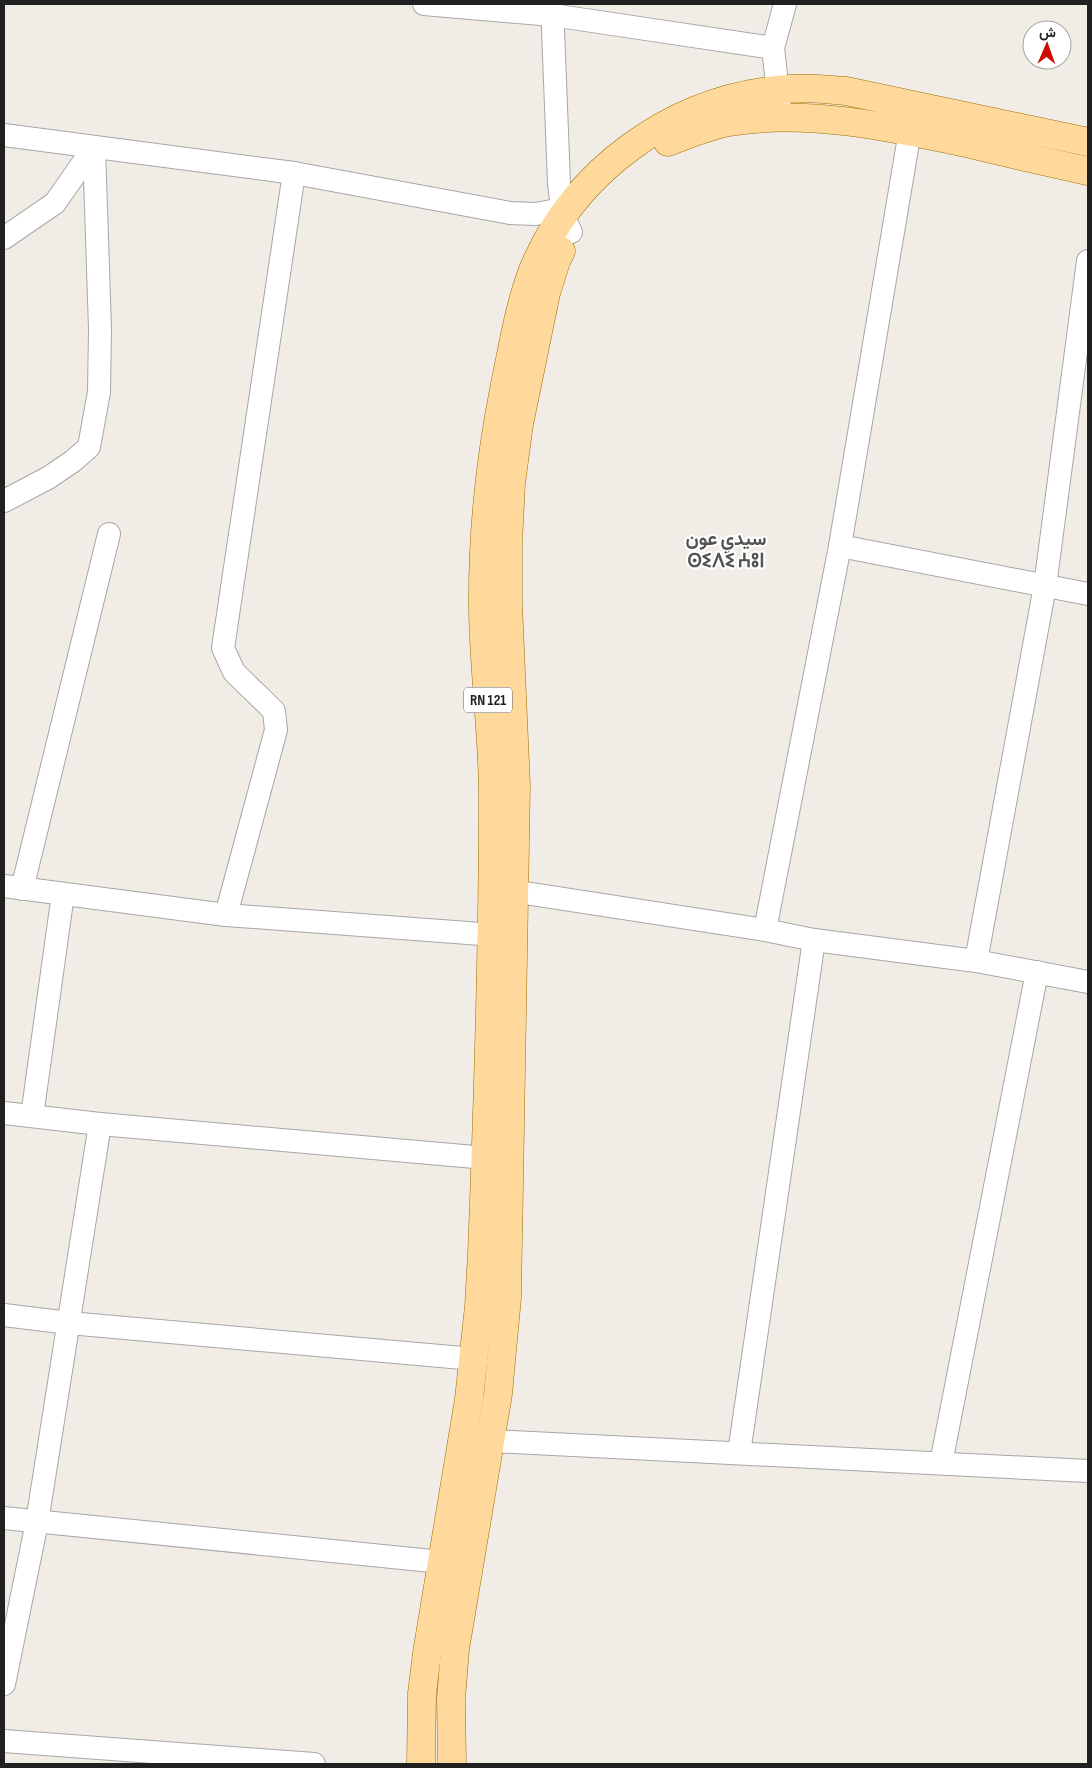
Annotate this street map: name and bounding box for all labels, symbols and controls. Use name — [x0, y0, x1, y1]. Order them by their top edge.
north arrow — [1022, 20, 1072, 70]
text: ش — [1039, 24, 1056, 41]
district label: سيدي عون ⵙⵉⴷⵉ ⵄⵓⵏ — [686, 528, 766, 573]
road number: RN 121 — [464, 688, 512, 712]

